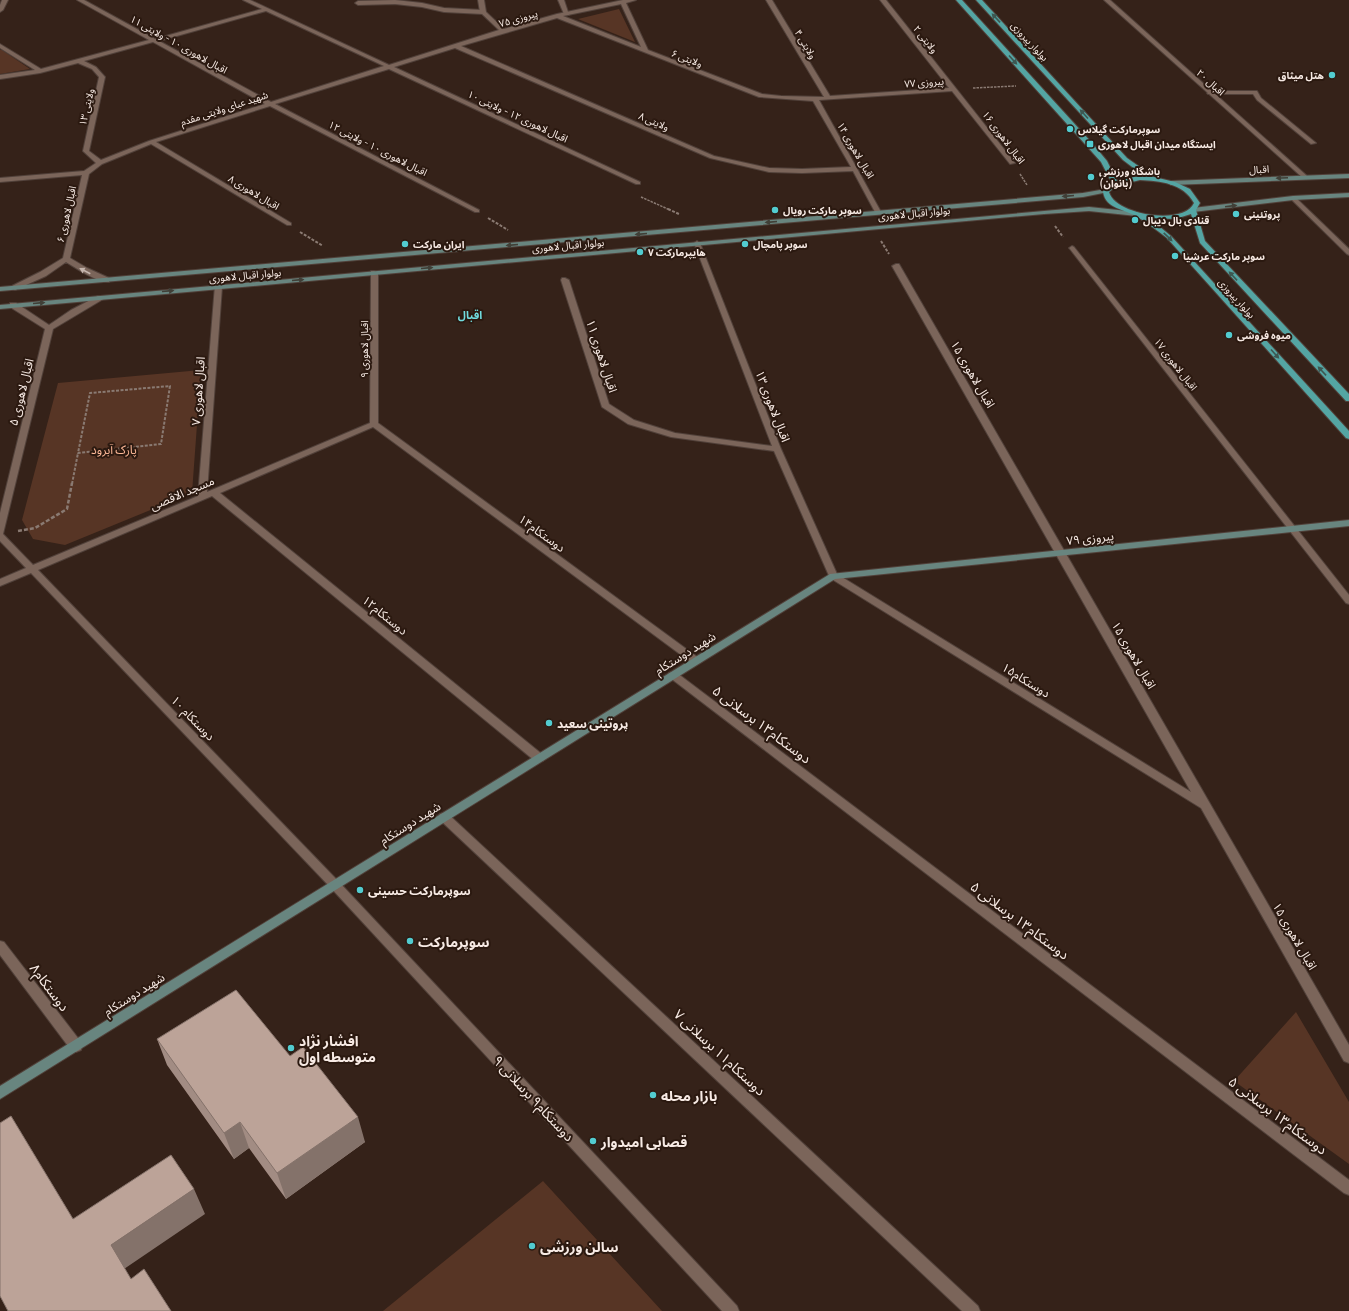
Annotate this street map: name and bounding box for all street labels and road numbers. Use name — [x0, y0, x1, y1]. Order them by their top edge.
street label: پیروزی ۷۵ — [497, 6, 539, 30]
street label: اقبال لاهوری ۱۰ - ولایتی ۱۱ — [128, 11, 230, 77]
street label: بولوار پیروزی — [1008, 18, 1052, 64]
street label: ولایتی ۲ — [910, 22, 942, 56]
street label: ولایتی ۴ — [792, 27, 820, 61]
street label: ولایتی ۶ — [670, 46, 704, 70]
street label: اقبال ۲۰ — [1194, 66, 1228, 98]
street label: پیروزی ۷۷ — [904, 74, 944, 90]
street label: ولایتی ۱۳ — [75, 87, 97, 127]
street label: شهید عبای ولایتی مقدم — [178, 87, 271, 131]
street label: اقبال لاهوری ۱۲ - ولایتی ۱۰ — [466, 87, 570, 145]
street label: ولایتی ۸ — [636, 108, 672, 134]
street label: اقبال لاهوری ۱۶ — [979, 108, 1029, 166]
street label: اقبال لاهوری ۱۰ - ولایتی ۱۲ — [326, 117, 430, 179]
street label: اقبال لاهوری ۱۴ — [834, 119, 878, 181]
street label: اقبال — [1249, 161, 1269, 177]
street label: اقبال لاهوری ۸ — [226, 171, 282, 213]
street label: اقبال لاهوری ۶ — [53, 184, 79, 244]
street label: بولوار اقبال لاهوری — [877, 203, 951, 223]
street label: بولوار اقبال لاهوری — [531, 235, 605, 255]
street label: بولوار اقبال لاهوری — [208, 265, 282, 285]
street label: بولوار پیروزی — [1215, 275, 1259, 321]
street label: اقبال لاهوری ۱۱ — [582, 317, 622, 395]
street label: اقبال لاهوری ۹ — [357, 320, 371, 378]
street label: اقبال لاهوری ۱۷ — [1151, 335, 1201, 393]
street label: اقبال لاهوری ۱۵ — [947, 337, 999, 411]
street label: اقبال لاهوری ۵ — [4, 356, 38, 427]
street label: اقبال لاهوری ۷ — [187, 356, 209, 426]
street label: اقبال لاهوری ۱۳ — [751, 368, 795, 445]
street label: مسجد الاقصی — [147, 472, 217, 514]
street label: دوستکام۱۴ — [515, 510, 569, 557]
street label: پیروزی ۷۹ — [1065, 527, 1115, 549]
street label: دوستکام۱۲ — [358, 591, 412, 640]
street label: اقبال لاهوری ۱۵ — [1108, 618, 1160, 692]
street label: شهید دوستکام — [651, 627, 719, 679]
street label: دوستکام۱۵ — [998, 658, 1054, 703]
street label: دوستکام۱۳ برسلانی ۵ — [708, 681, 816, 769]
street label: دوستکام ۱۰ — [167, 692, 219, 745]
street label: شهید دوستکام — [376, 797, 444, 849]
street label: دوستکام۱۳ برسلانی ۵ — [966, 877, 1074, 965]
street label: اقبال لاهوری ۱۵ — [1269, 899, 1321, 973]
street label: دوستکام۸ — [24, 959, 74, 1016]
street label: شهید دوستکام — [100, 968, 168, 1020]
street label: دوستکام۱۱ برسلانی ۷ — [669, 1004, 770, 1101]
street label: دوستکام۹ برسلانی ۹ — [488, 1051, 579, 1147]
street label: دوستکام۱۳ برسلانی ۵ — [1224, 1072, 1332, 1160]

